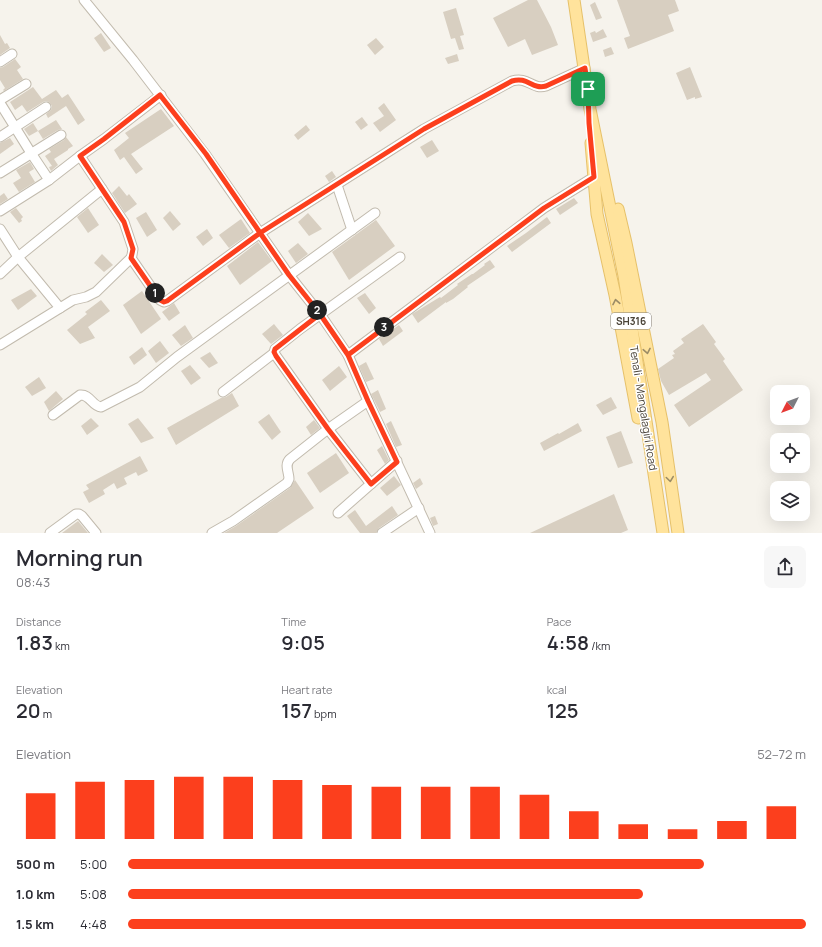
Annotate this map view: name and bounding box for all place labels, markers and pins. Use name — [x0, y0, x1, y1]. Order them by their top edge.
pin — [571, 72, 605, 106]
pin: 1 — [145, 283, 165, 303]
pin: 2 — [307, 300, 327, 320]
pin: 3 — [374, 317, 394, 337]

